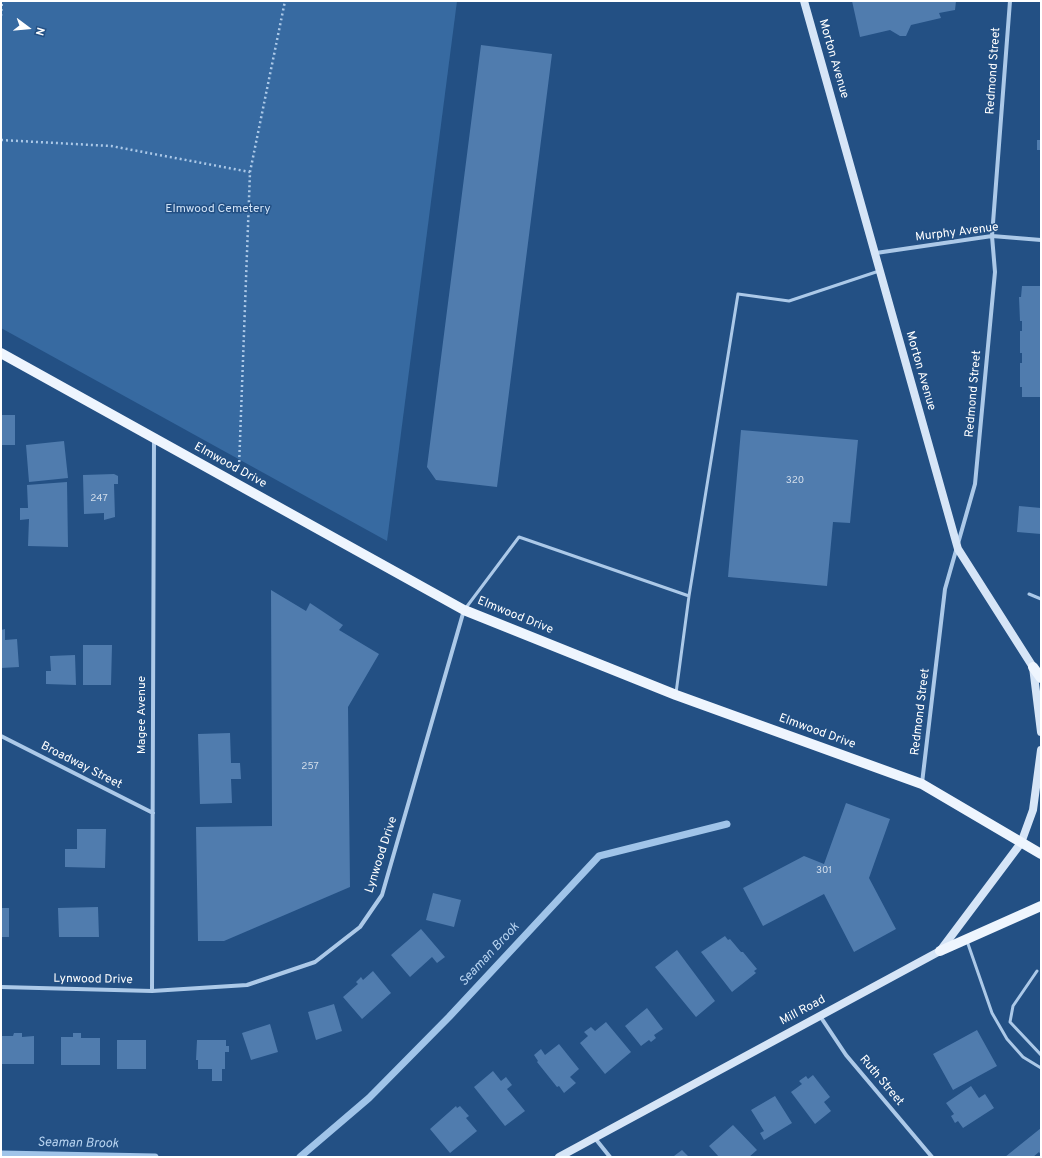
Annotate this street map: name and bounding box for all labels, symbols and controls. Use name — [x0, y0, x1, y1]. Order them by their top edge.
north arrow — [8, 8, 48, 48]
street label: Morton Avenue — [815, 18, 851, 100]
text: N — [32, 26, 47, 37]
street label: Redmond Street — [984, 27, 1004, 115]
park label: Elmwood Cemetery — [165, 203, 271, 217]
street label: Murphy Avenue — [914, 221, 1000, 245]
street label: Morton Avenue — [902, 330, 938, 412]
street label: Redmond Street — [963, 350, 985, 438]
street label: Elmwood Drive — [191, 440, 269, 492]
house number: 320 — [786, 475, 804, 487]
house number: 247 — [90, 493, 108, 505]
street label: Elmwood Drive — [475, 594, 555, 638]
street label: Redmond Street — [909, 668, 933, 756]
street label: Magee Avenue — [136, 676, 150, 754]
street label: Elmwood Drive — [777, 711, 857, 753]
street label: Broadway Street — [38, 739, 124, 793]
house number: 257 — [301, 761, 319, 773]
street label: Lynwood Drive — [363, 815, 401, 895]
house number: 301 — [816, 865, 832, 877]
water label: Seaman Brook — [457, 920, 523, 990]
street label: Lynwood Drive — [53, 972, 133, 988]
street label: Mill Road — [778, 993, 828, 1029]
street label: Ruth Street — [856, 1053, 906, 1109]
water label: Seaman Brook — [37, 1135, 119, 1153]

